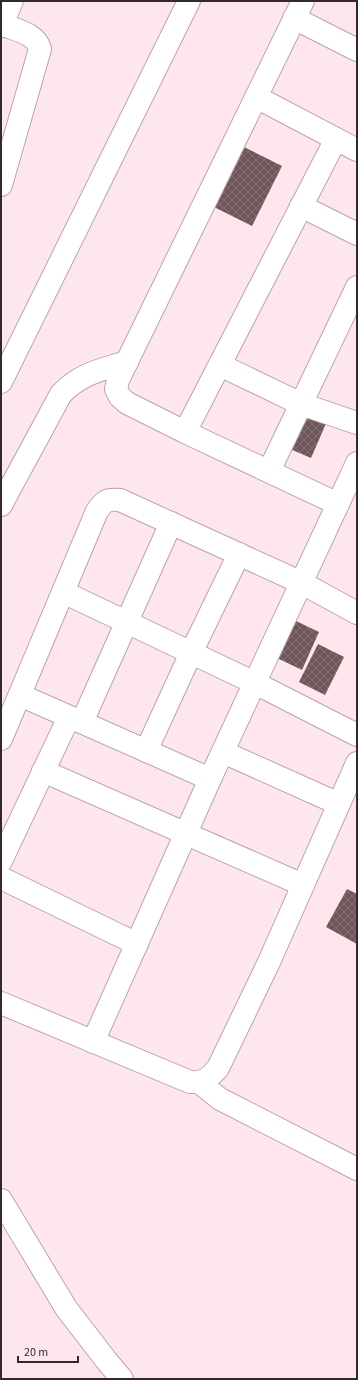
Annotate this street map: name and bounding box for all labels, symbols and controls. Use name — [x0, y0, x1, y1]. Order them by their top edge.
scale bar — [18, 1338, 78, 1364]
text: 20 m — [24, 1344, 48, 1361]

